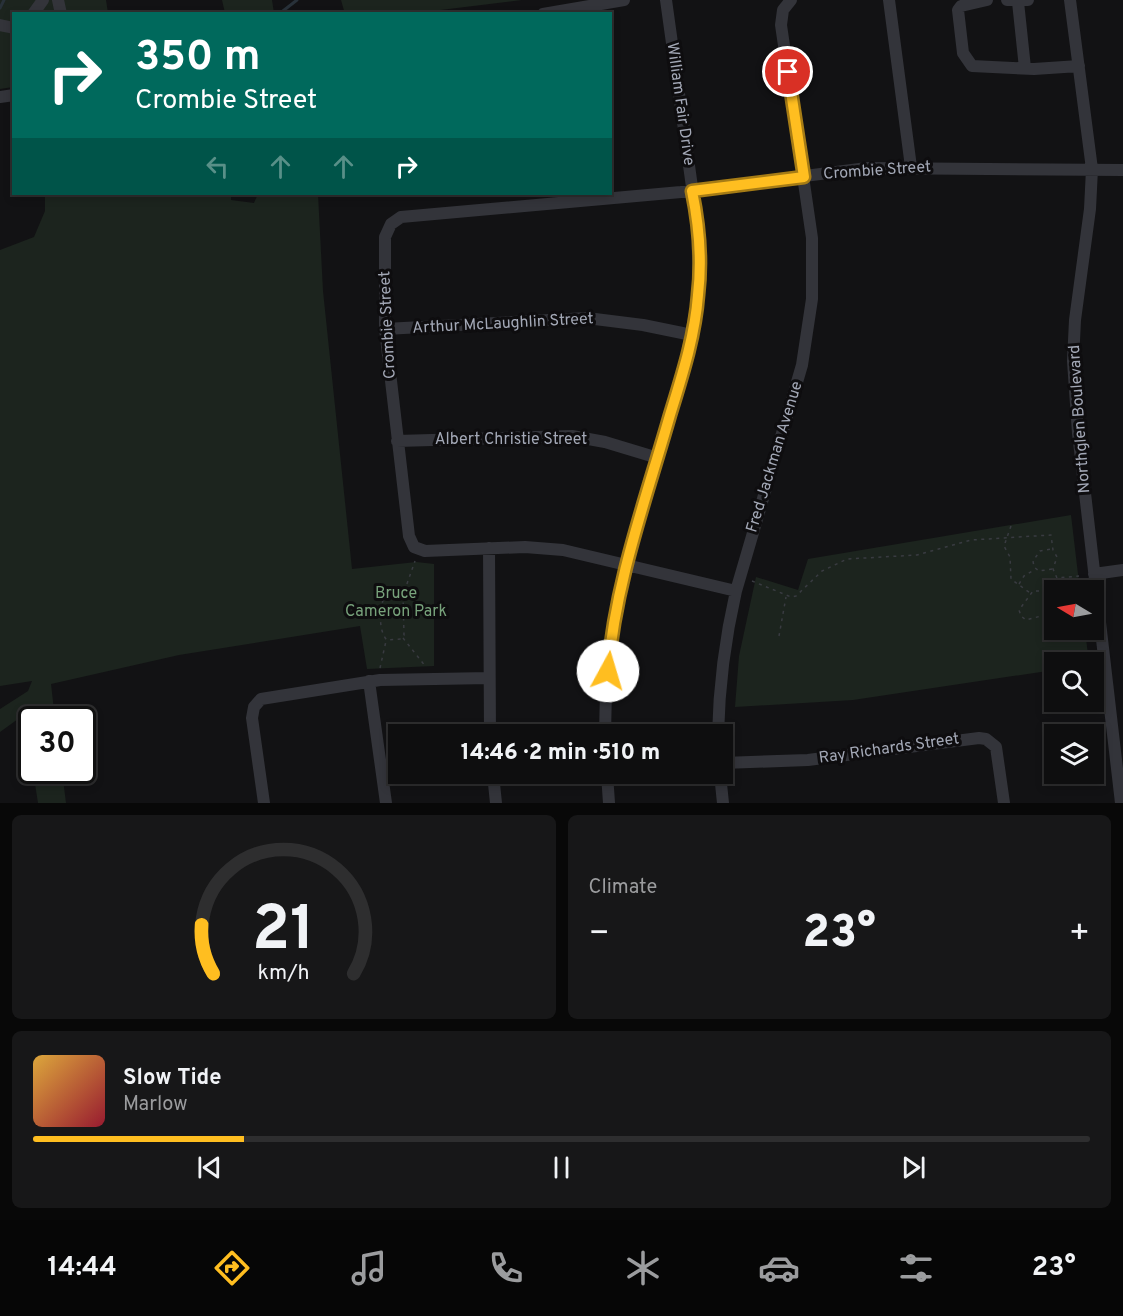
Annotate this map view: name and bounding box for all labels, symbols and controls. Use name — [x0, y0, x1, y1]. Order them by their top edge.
text: 350 m — [135, 32, 261, 85]
icon: right — [36, 36, 114, 114]
street label: William Fair Drive — [661, 41, 699, 167]
pin — [762, 46, 813, 97]
icon: arrive — [771, 55, 804, 88]
text: Crombie Street — [135, 84, 317, 118]
icon: left — [201, 150, 234, 183]
icon: ahead — [264, 150, 297, 183]
icon: ahead — [327, 150, 360, 183]
icon: right — [390, 150, 423, 183]
street label: Crombie Street — [822, 157, 932, 185]
street label: Crombie Street — [375, 271, 401, 379]
street label: Arthur McLaughlin Street — [412, 309, 594, 339]
street label: Northglen Boulevard — [1065, 344, 1095, 494]
street label: Fred Jackman Avenue — [742, 379, 808, 535]
street label: Albert Christie Street — [435, 430, 587, 450]
north arrow — [1044, 580, 1104, 640]
map controls — [1044, 580, 1104, 784]
park label: Bruce Cameron Park — [345, 584, 447, 622]
position arrow — [576, 639, 640, 703]
button: search — [1044, 652, 1104, 712]
speed limit sign: 30 — [18, 706, 96, 784]
button: layers — [1044, 724, 1104, 784]
street label: Ray Richards Street — [817, 729, 961, 769]
text: 14:46 · 2 min · 510 m — [461, 740, 660, 767]
text: Climate — [589, 875, 657, 901]
text: 21 — [252, 893, 315, 972]
text: 23° — [803, 906, 876, 963]
text: − — [589, 914, 610, 956]
text: + — [1069, 914, 1090, 956]
text: km/h — [258, 960, 310, 987]
text: Slow Tide — [123, 1065, 222, 1092]
text: Marlow — [123, 1092, 187, 1118]
icon: previous — [193, 1151, 226, 1184]
icon: pause — [545, 1151, 578, 1184]
icon: next — [897, 1151, 930, 1184]
icon: directions — [211, 1247, 253, 1289]
icon: music — [348, 1247, 390, 1289]
icon: phone — [485, 1247, 527, 1289]
icon: climate — [622, 1247, 664, 1289]
icon: car — [758, 1247, 800, 1289]
icon: filters — [895, 1247, 937, 1289]
text: 14:44 — [47, 1251, 117, 1285]
text: 23° — [1032, 1251, 1076, 1285]

